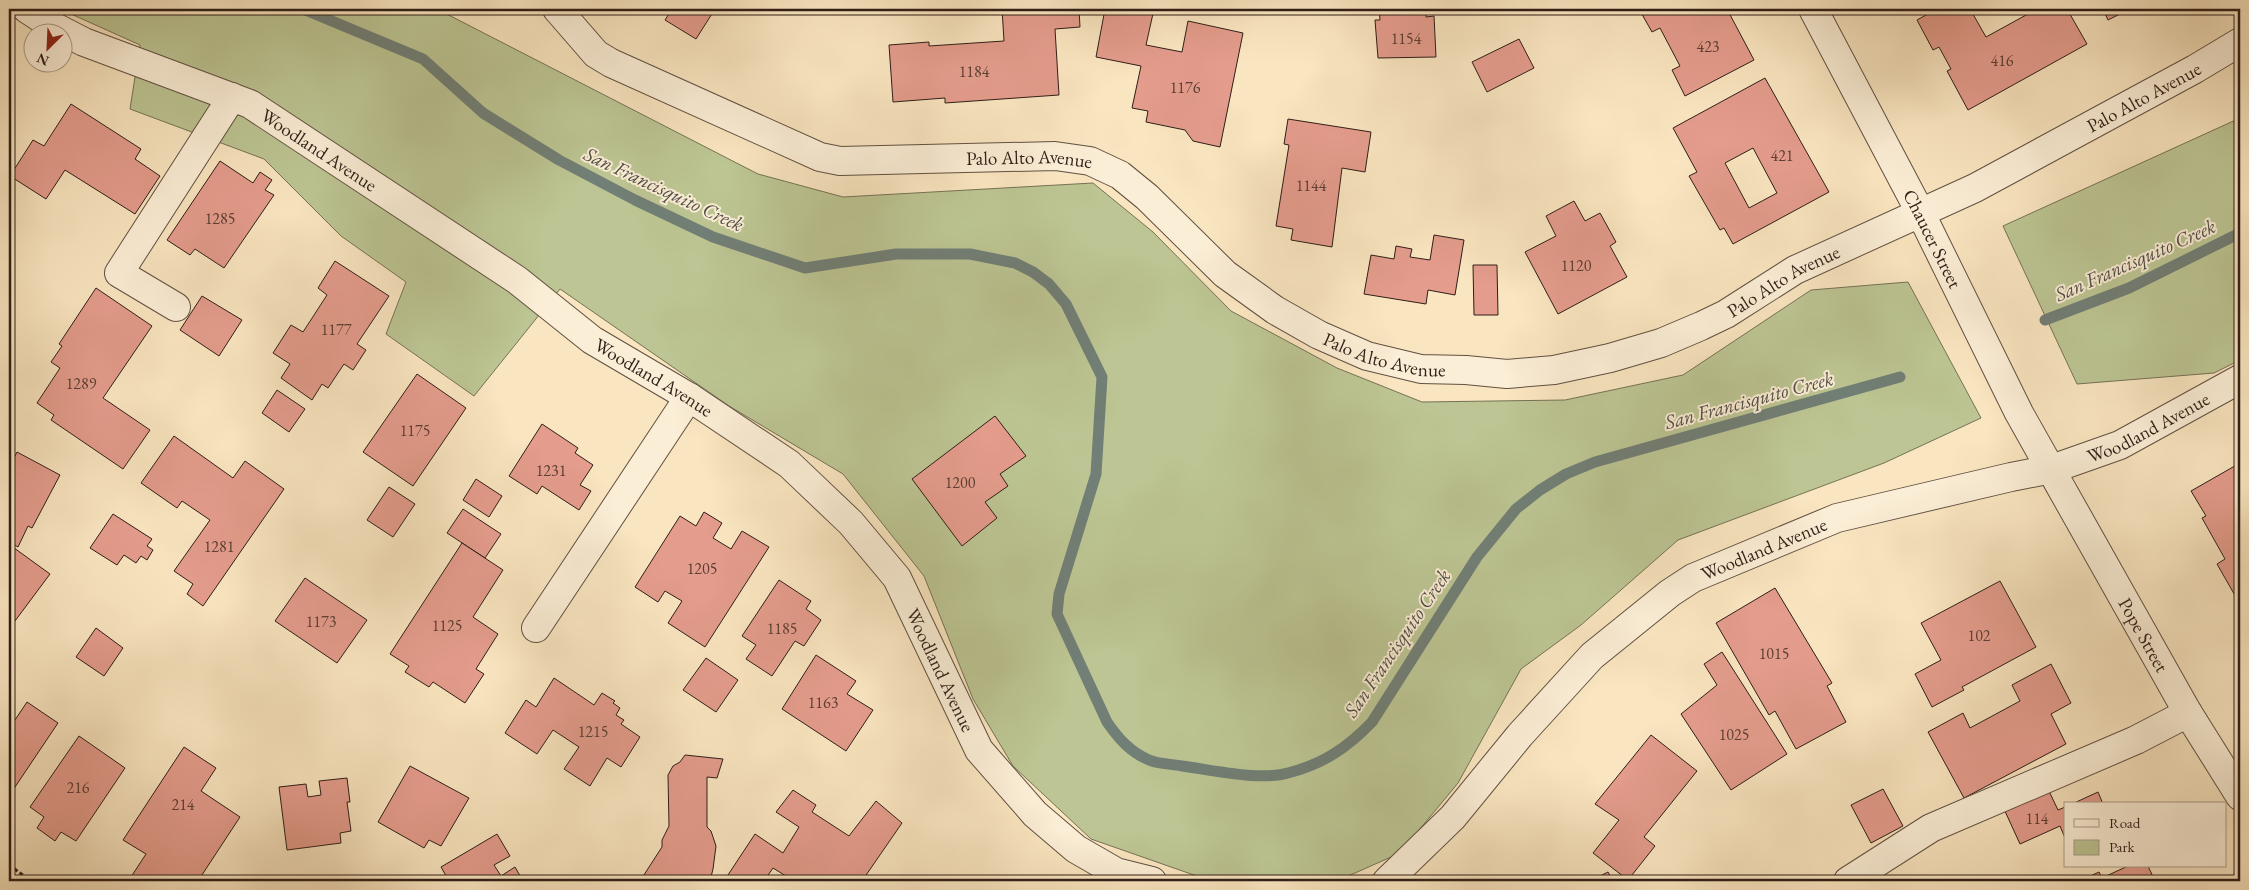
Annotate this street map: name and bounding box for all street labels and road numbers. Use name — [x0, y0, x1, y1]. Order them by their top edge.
street label: Palo Alto Avenue — [2082, 56, 2206, 138]
street label: Woodland Avenue — [256, 102, 382, 197]
street label: Palo Alto Avenue — [966, 143, 1094, 174]
street label: Chaucer Street — [1898, 185, 1968, 292]
street label: Palo Alto Avenue — [1722, 239, 1844, 323]
street label: Palo Alto Avenue — [1320, 326, 1446, 382]
street label: Woodland Avenue — [590, 332, 718, 422]
street label: Woodland Avenue — [2084, 386, 2214, 468]
street label: Woodland Avenue — [1697, 511, 1830, 586]
street label: Pope Street — [2113, 593, 2175, 677]
street label: Woodland Avenue — [901, 604, 981, 736]

